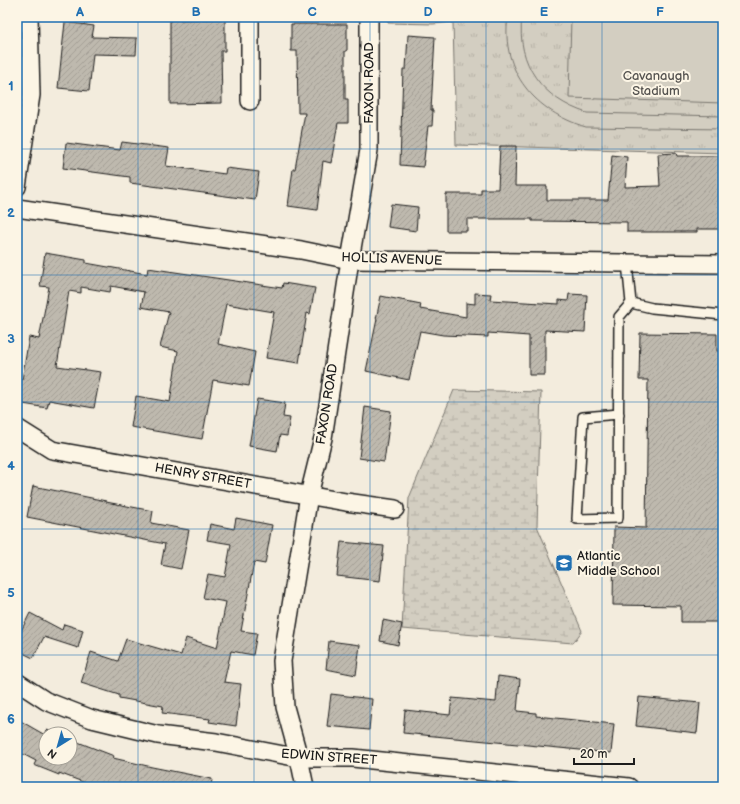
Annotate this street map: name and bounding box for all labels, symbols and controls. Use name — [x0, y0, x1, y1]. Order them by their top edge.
text: A — [75, 4, 84, 20]
text: B — [191, 4, 201, 20]
text: C — [307, 4, 317, 20]
text: D — [423, 4, 433, 20]
text: E — [540, 4, 549, 20]
text: F — [656, 4, 664, 20]
street label: FAXON ROAD — [361, 42, 377, 124]
park label: Cavanaugh Stadium — [623, 68, 689, 99]
text: 1 — [8, 78, 14, 94]
text: 2 — [7, 205, 15, 221]
street label: HOLLIS AVENUE — [341, 249, 443, 269]
text: 3 — [7, 331, 15, 347]
street label: FAXON ROAD — [313, 362, 341, 446]
text: 4 — [7, 458, 15, 474]
street label: HENRY STREET — [154, 460, 253, 492]
place label: Atlantic Middle School — [577, 548, 660, 579]
school or university icon: Atlantic Middle School — [554, 553, 574, 573]
text: 5 — [7, 585, 15, 601]
text: 6 — [7, 711, 15, 727]
north arrow — [38, 726, 78, 766]
scale bar — [574, 740, 634, 766]
text: N — [45, 746, 59, 761]
street label: EDWIN STREET — [280, 746, 378, 768]
text: 20 m — [580, 747, 607, 762]

